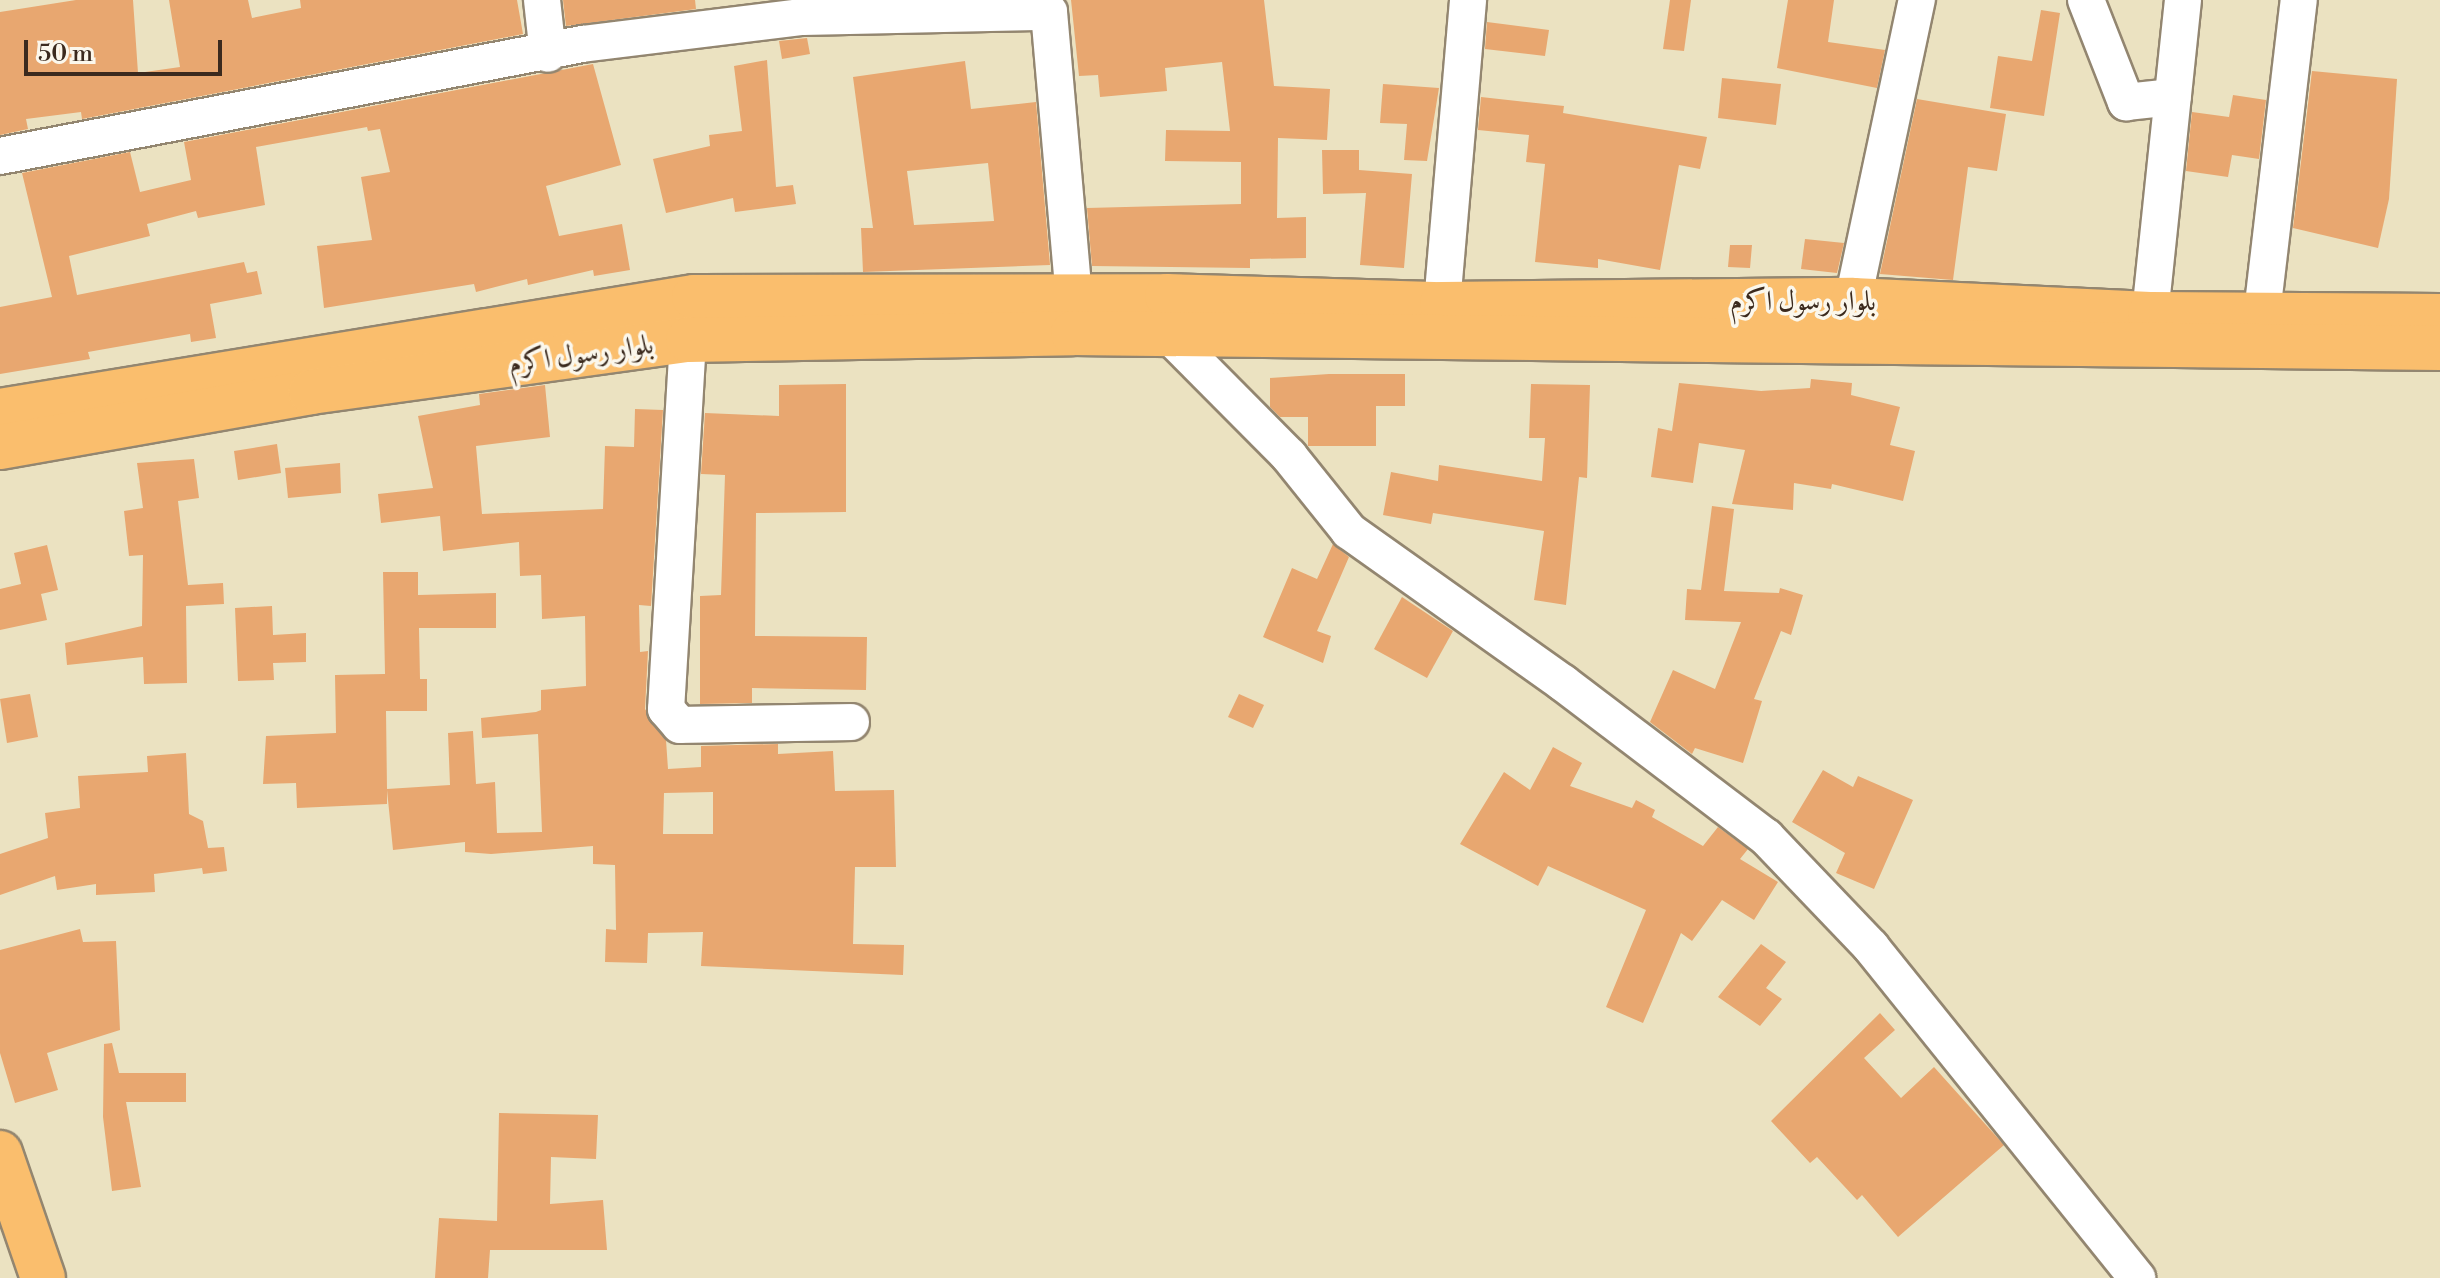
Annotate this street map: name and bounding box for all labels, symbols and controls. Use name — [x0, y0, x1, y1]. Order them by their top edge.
scale bar — [28, 24, 226, 74]
text: 50 m — [38, 39, 93, 69]
street label: بلوار رسول اکرم — [1730, 285, 1876, 319]
street label: بلوار رسول اکرم — [506, 328, 656, 382]

